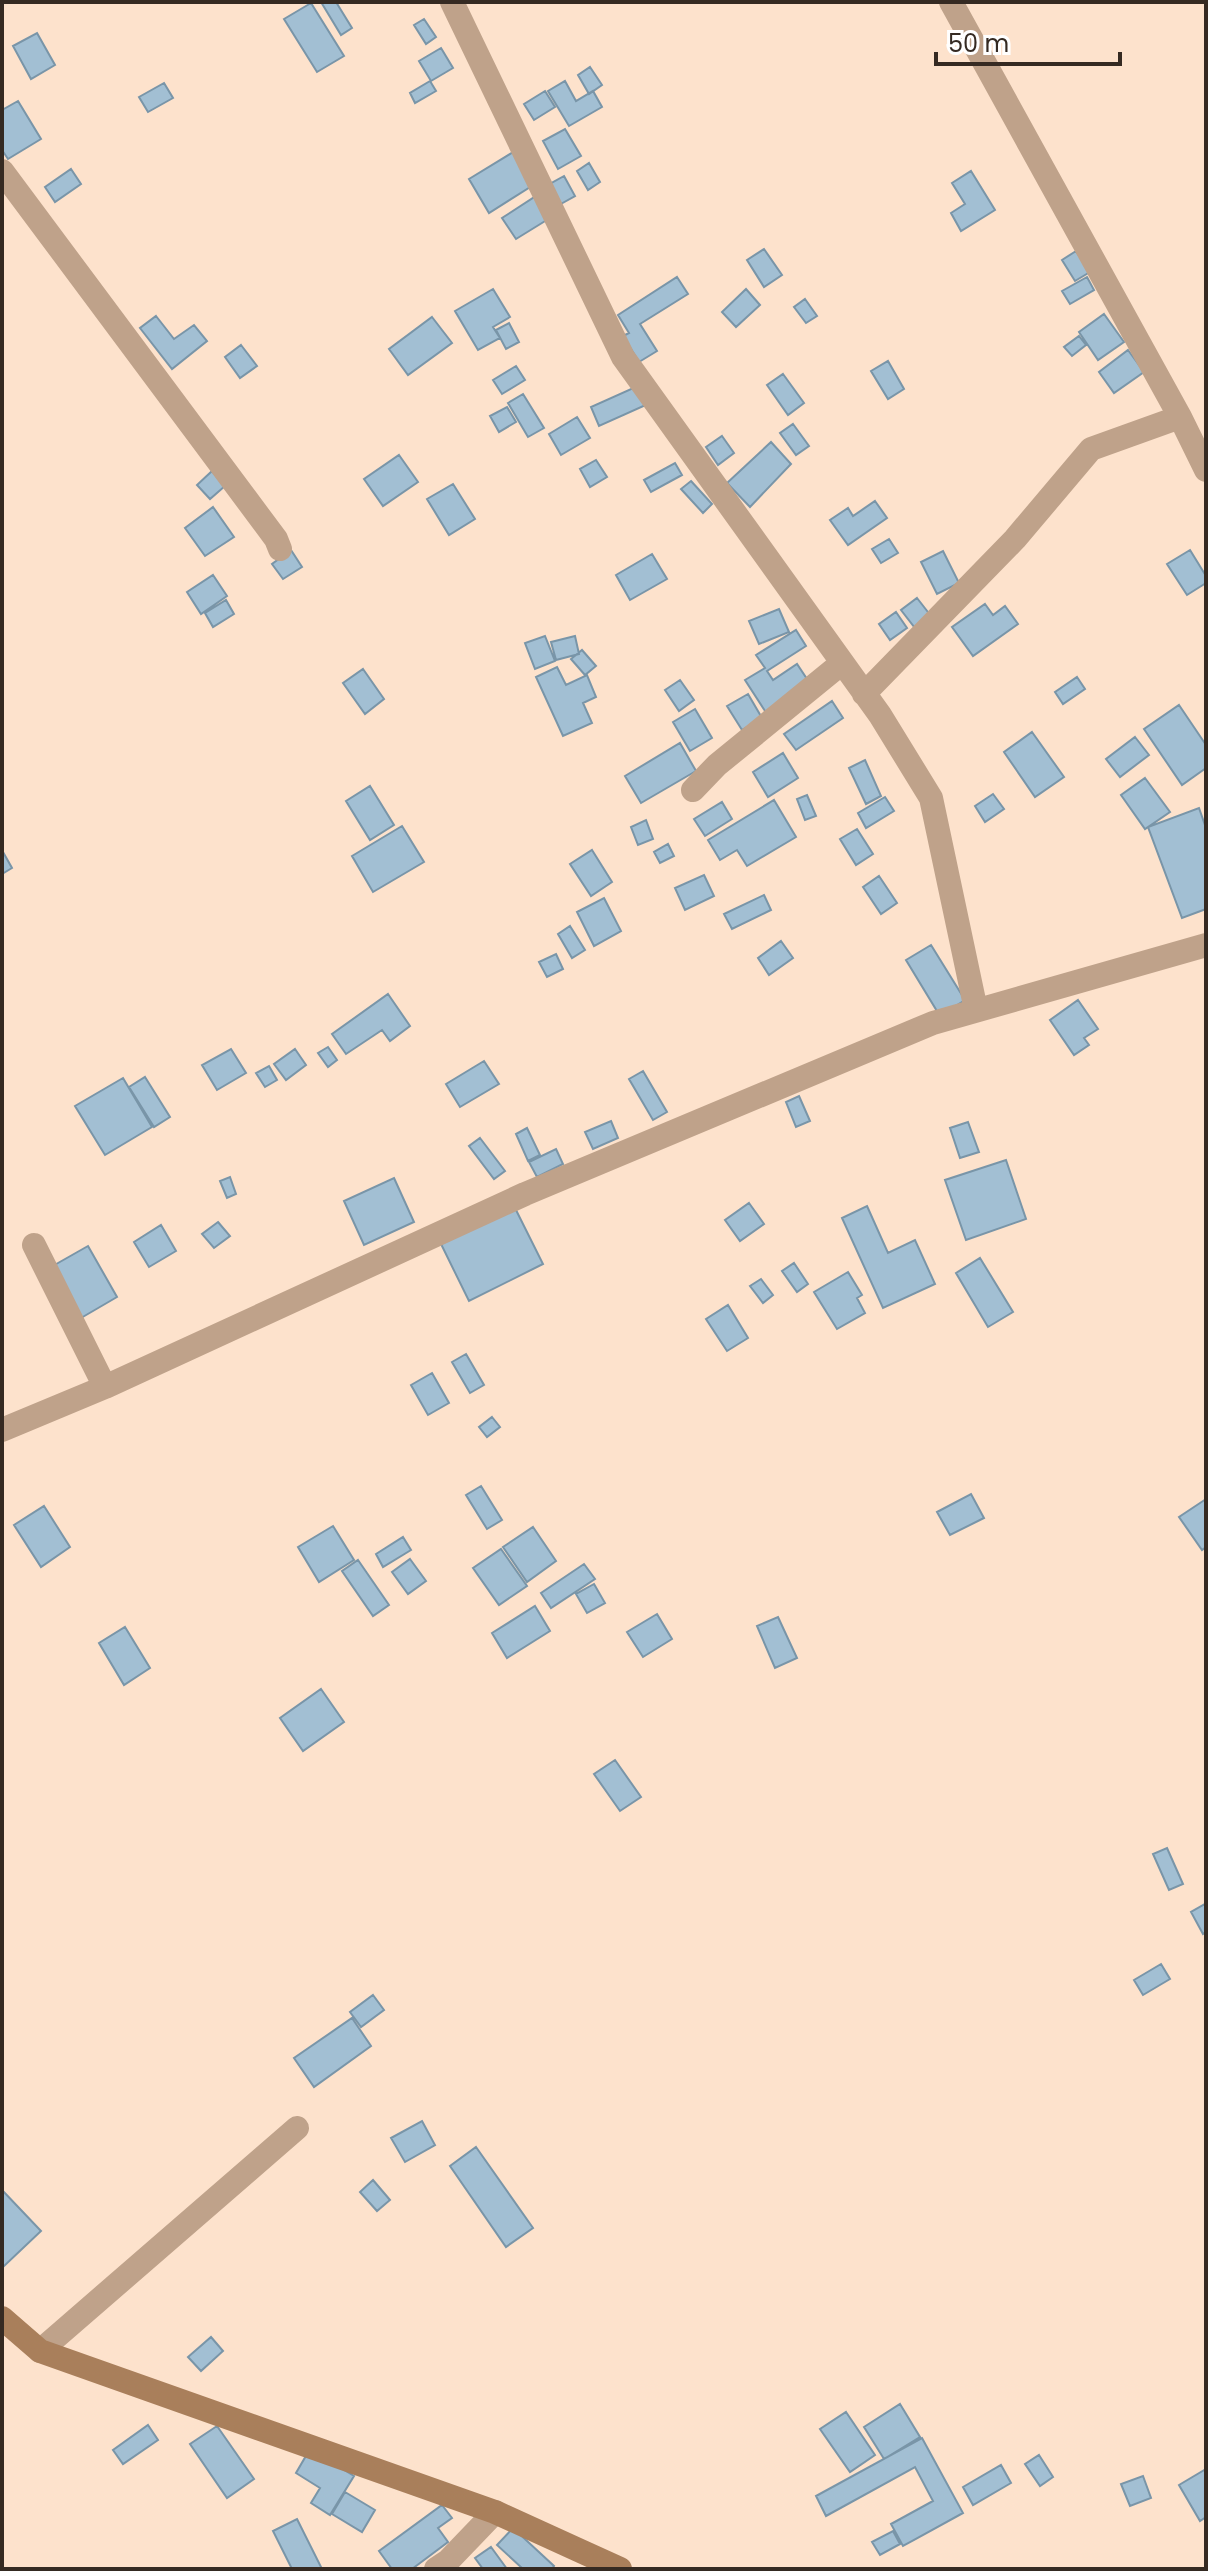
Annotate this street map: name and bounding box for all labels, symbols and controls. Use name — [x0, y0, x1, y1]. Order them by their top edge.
scale bar — [936, 16, 1120, 66]
text: 50 m — [948, 27, 1009, 60]

